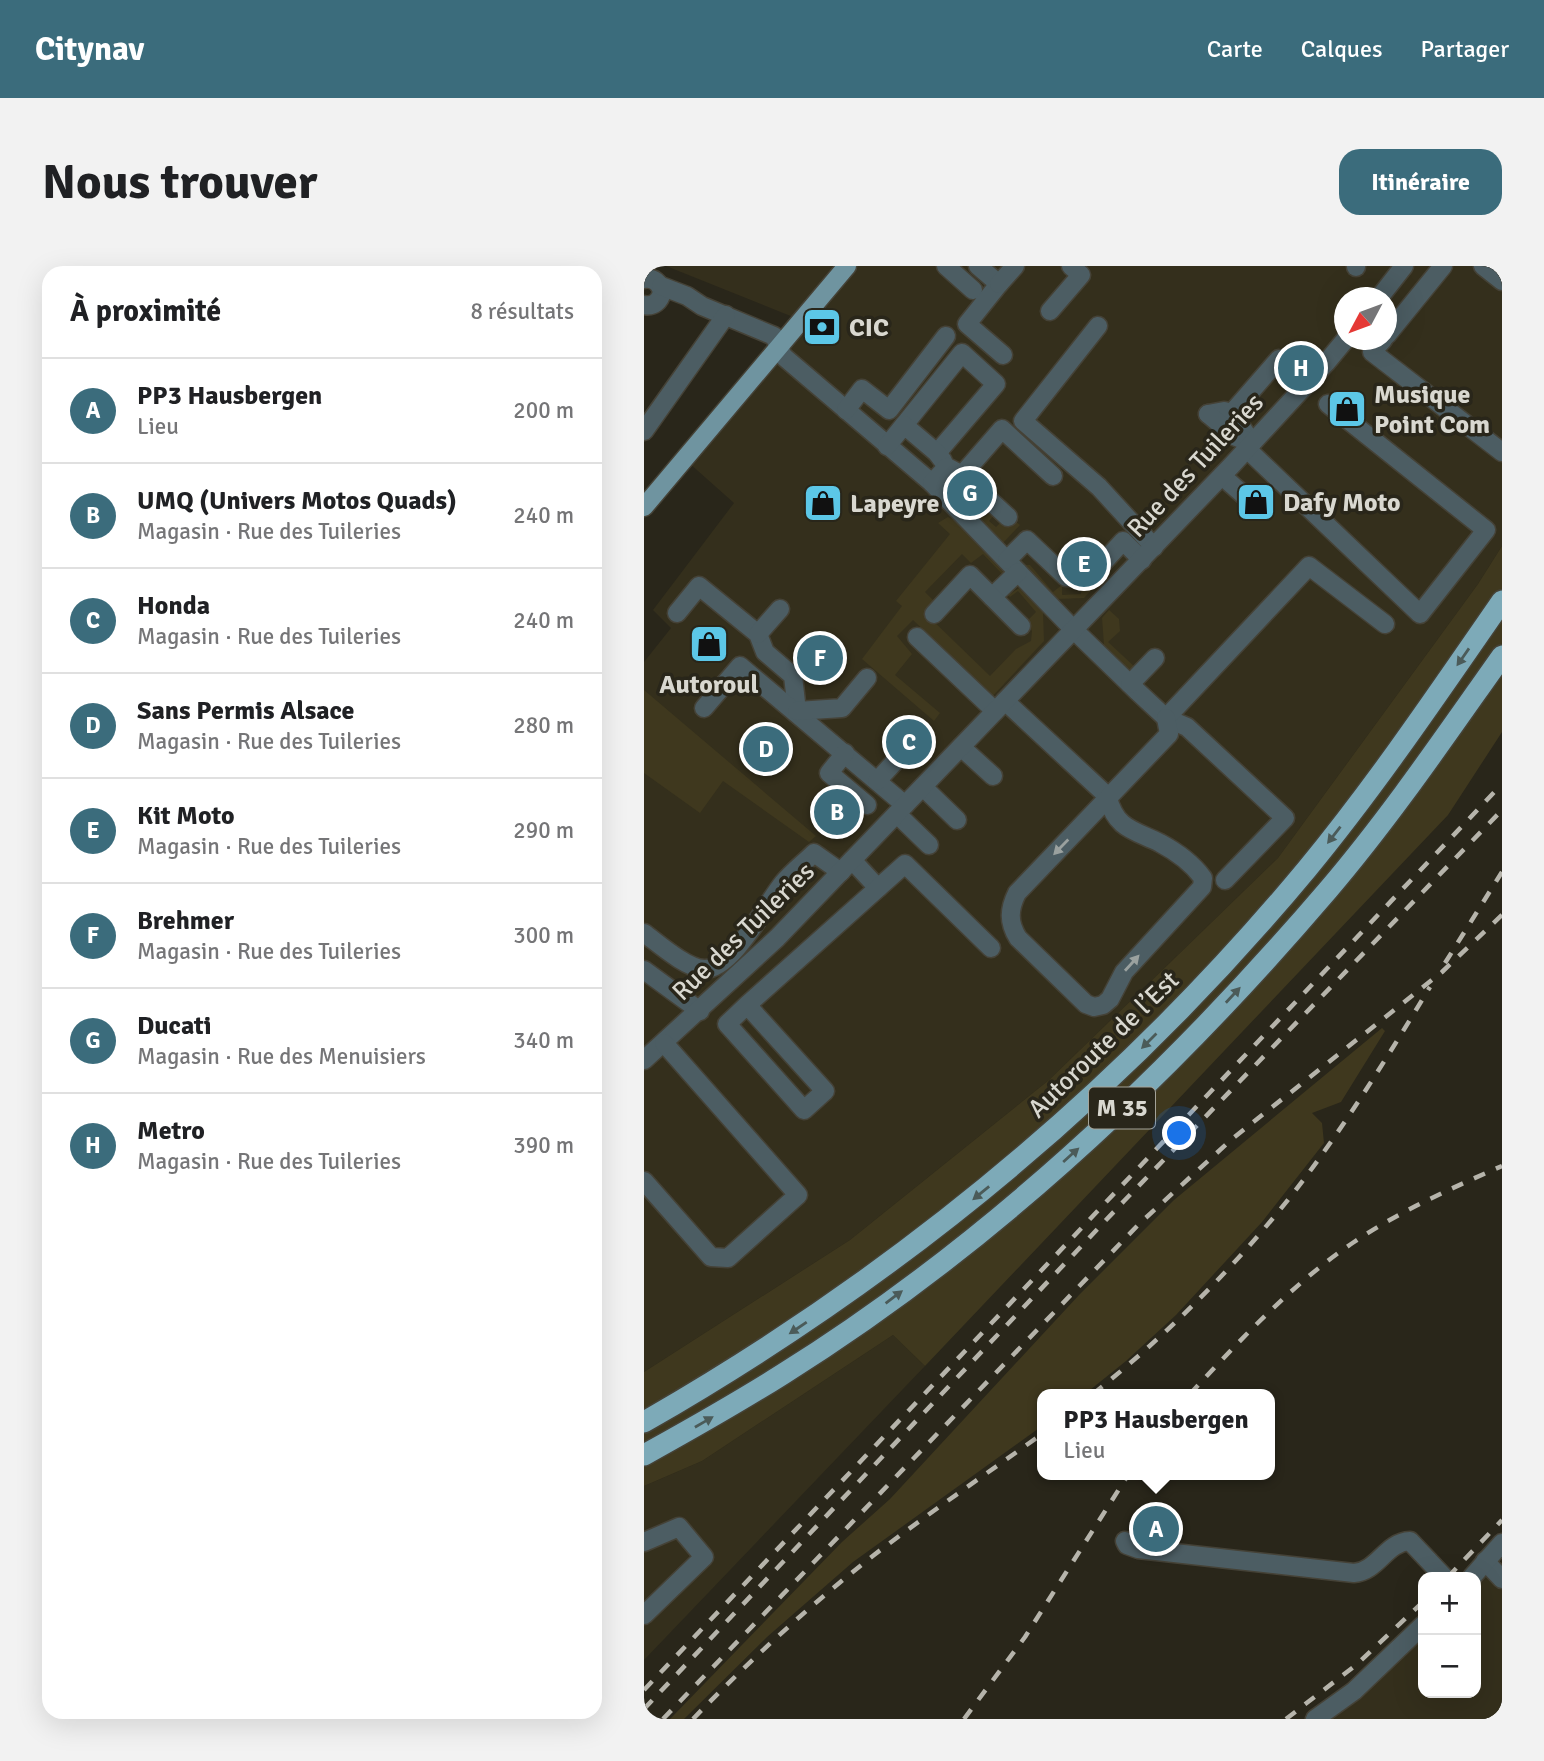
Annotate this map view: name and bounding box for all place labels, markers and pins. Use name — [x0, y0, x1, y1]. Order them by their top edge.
bank icon: CIC — [801, 306, 843, 348]
place label: CIC — [849, 312, 889, 344]
pin: H — [1278, 342, 1324, 394]
place label: Musique Point Com — [1374, 379, 1490, 441]
shop icon: Musique Point Com — [1326, 388, 1368, 430]
pin: G — [947, 467, 993, 519]
shop icon: Dafy Moto — [1235, 481, 1277, 523]
shop icon: Lapeyre — [802, 482, 844, 524]
place label: Dafy Moto — [1283, 487, 1401, 519]
place label: Lapeyre — [850, 488, 939, 520]
pin: E — [1061, 538, 1107, 590]
shop icon: Autoroul — [688, 623, 730, 665]
pin: F — [797, 632, 843, 684]
place label: Autoroul — [659, 669, 759, 701]
pin: C — [886, 716, 932, 768]
pin: D — [743, 723, 789, 775]
pin: B — [814, 786, 860, 838]
pin: A — [1133, 1503, 1179, 1555]

